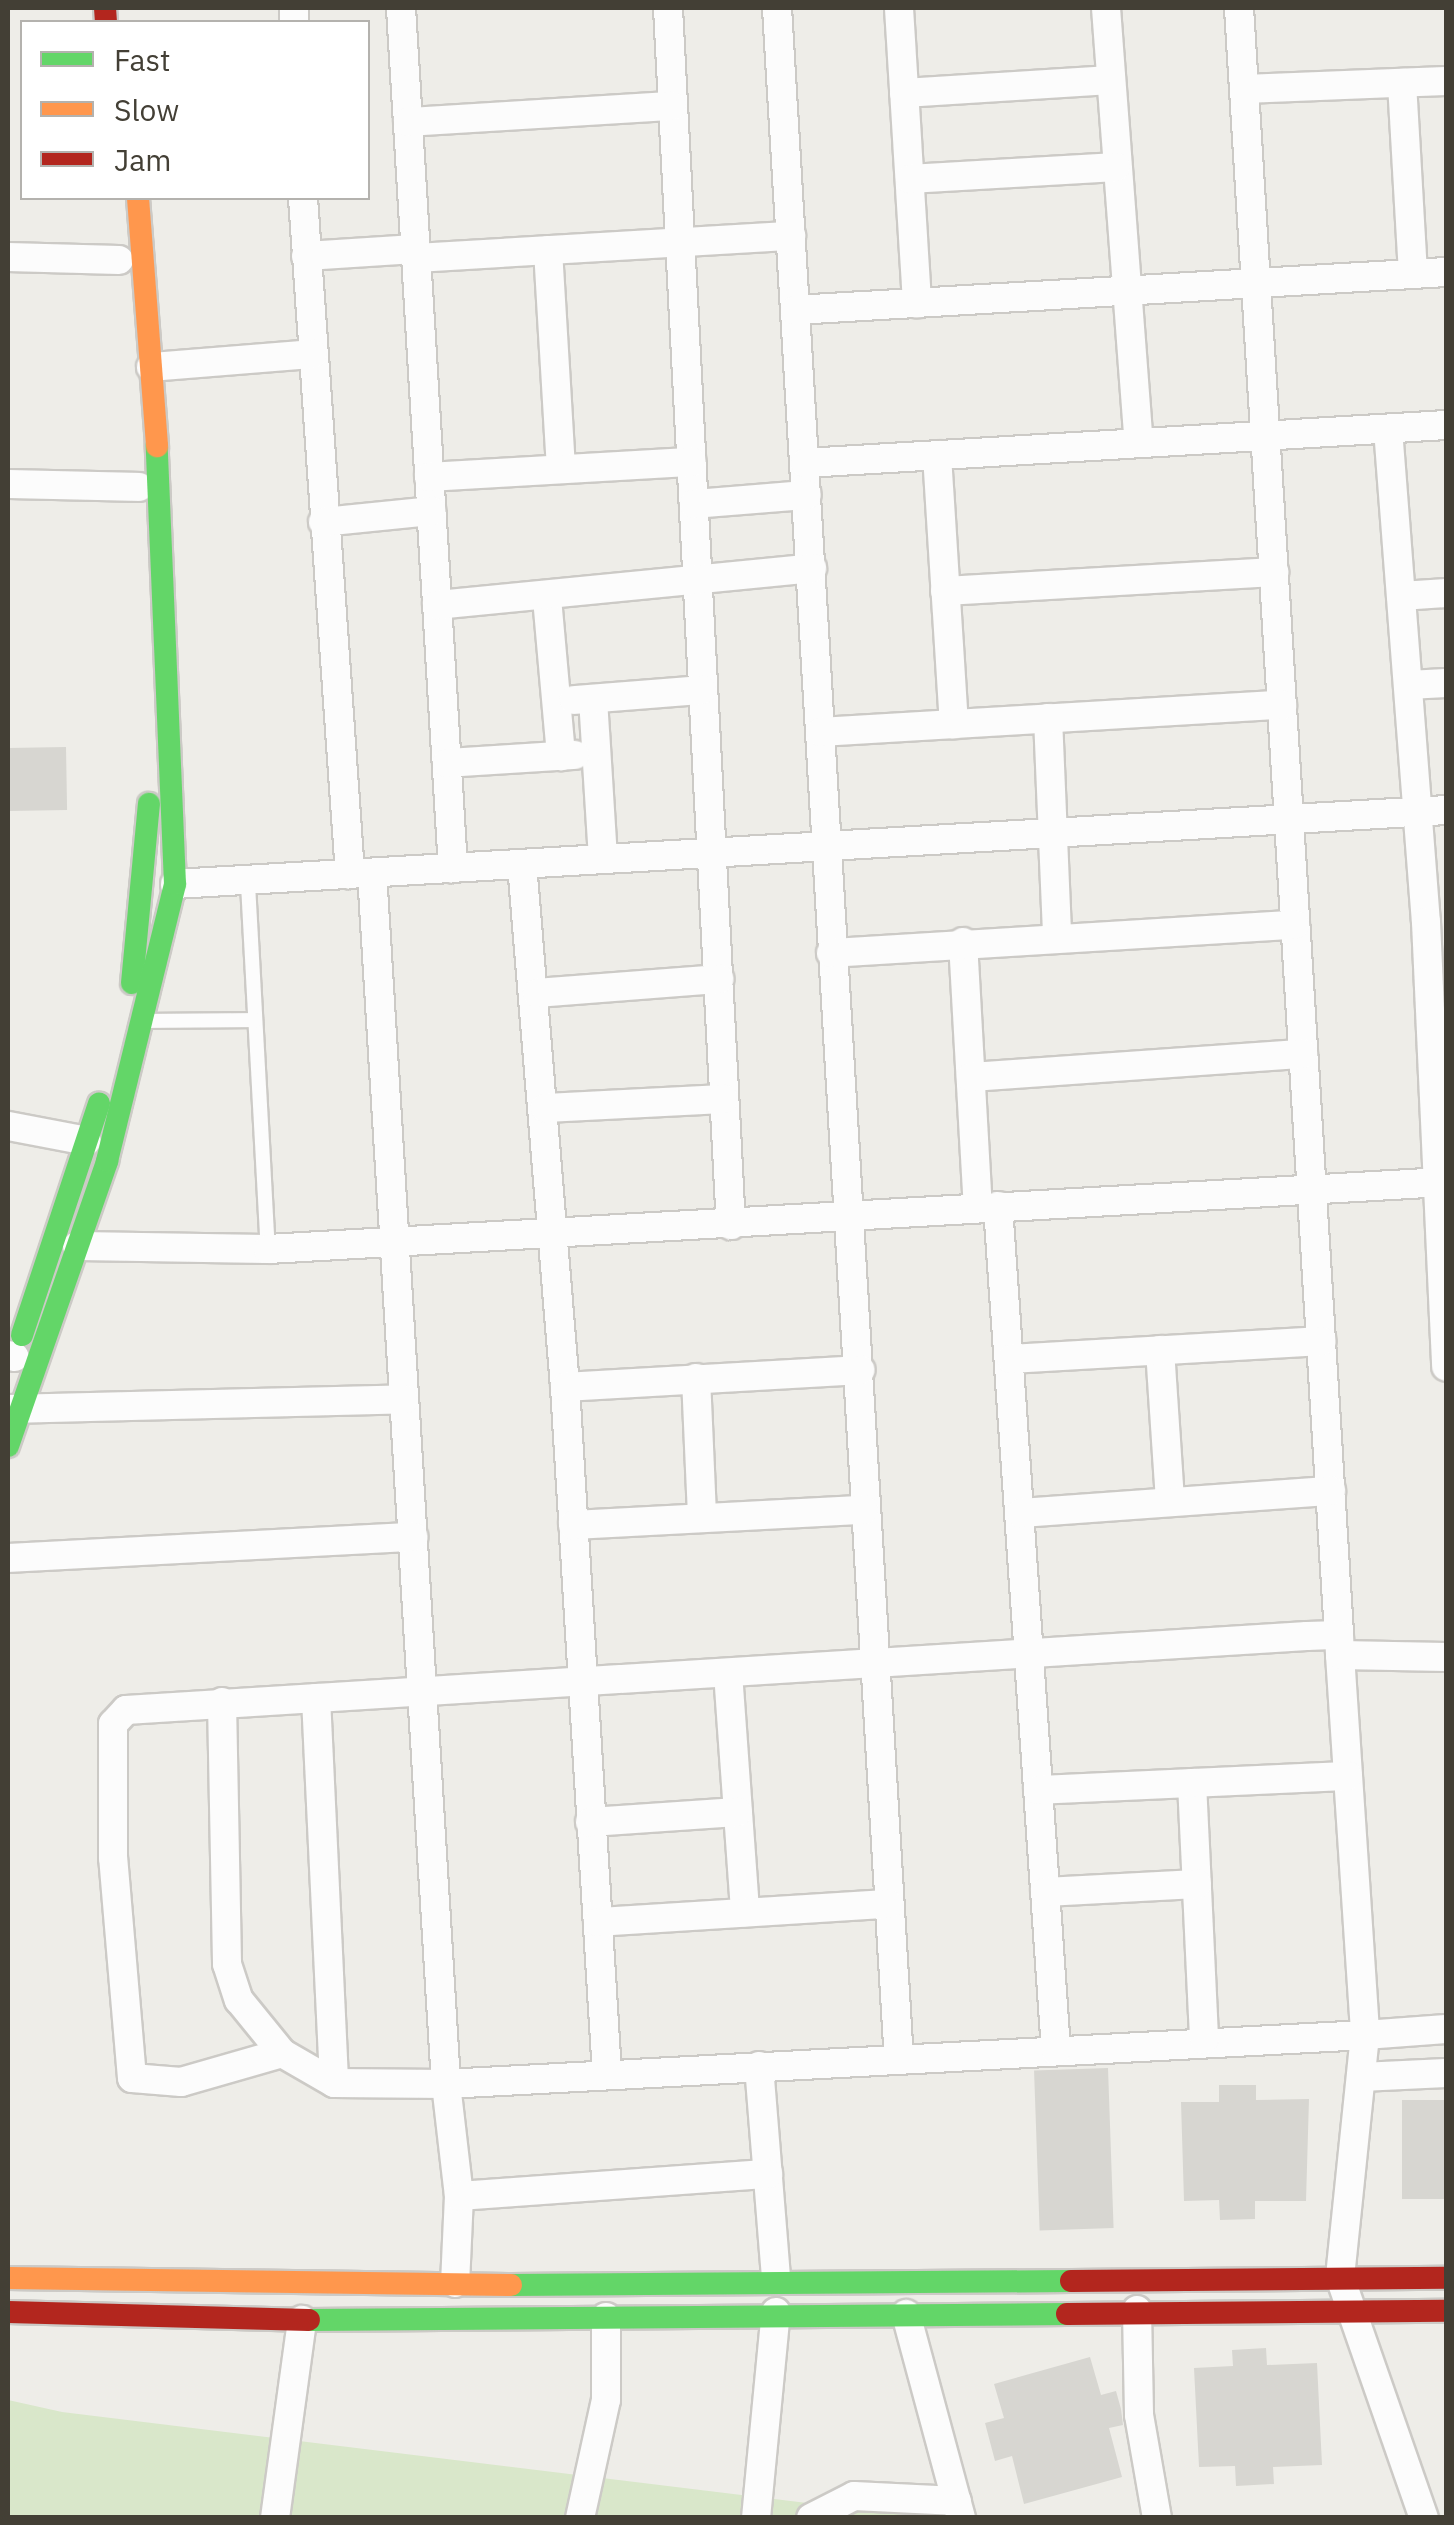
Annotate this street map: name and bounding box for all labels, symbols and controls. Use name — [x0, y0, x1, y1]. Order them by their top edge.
legend — [20, 20, 370, 200]
text: Fast — [114, 40, 171, 79]
text: Slow — [114, 90, 179, 129]
text: Jam — [114, 140, 172, 179]

